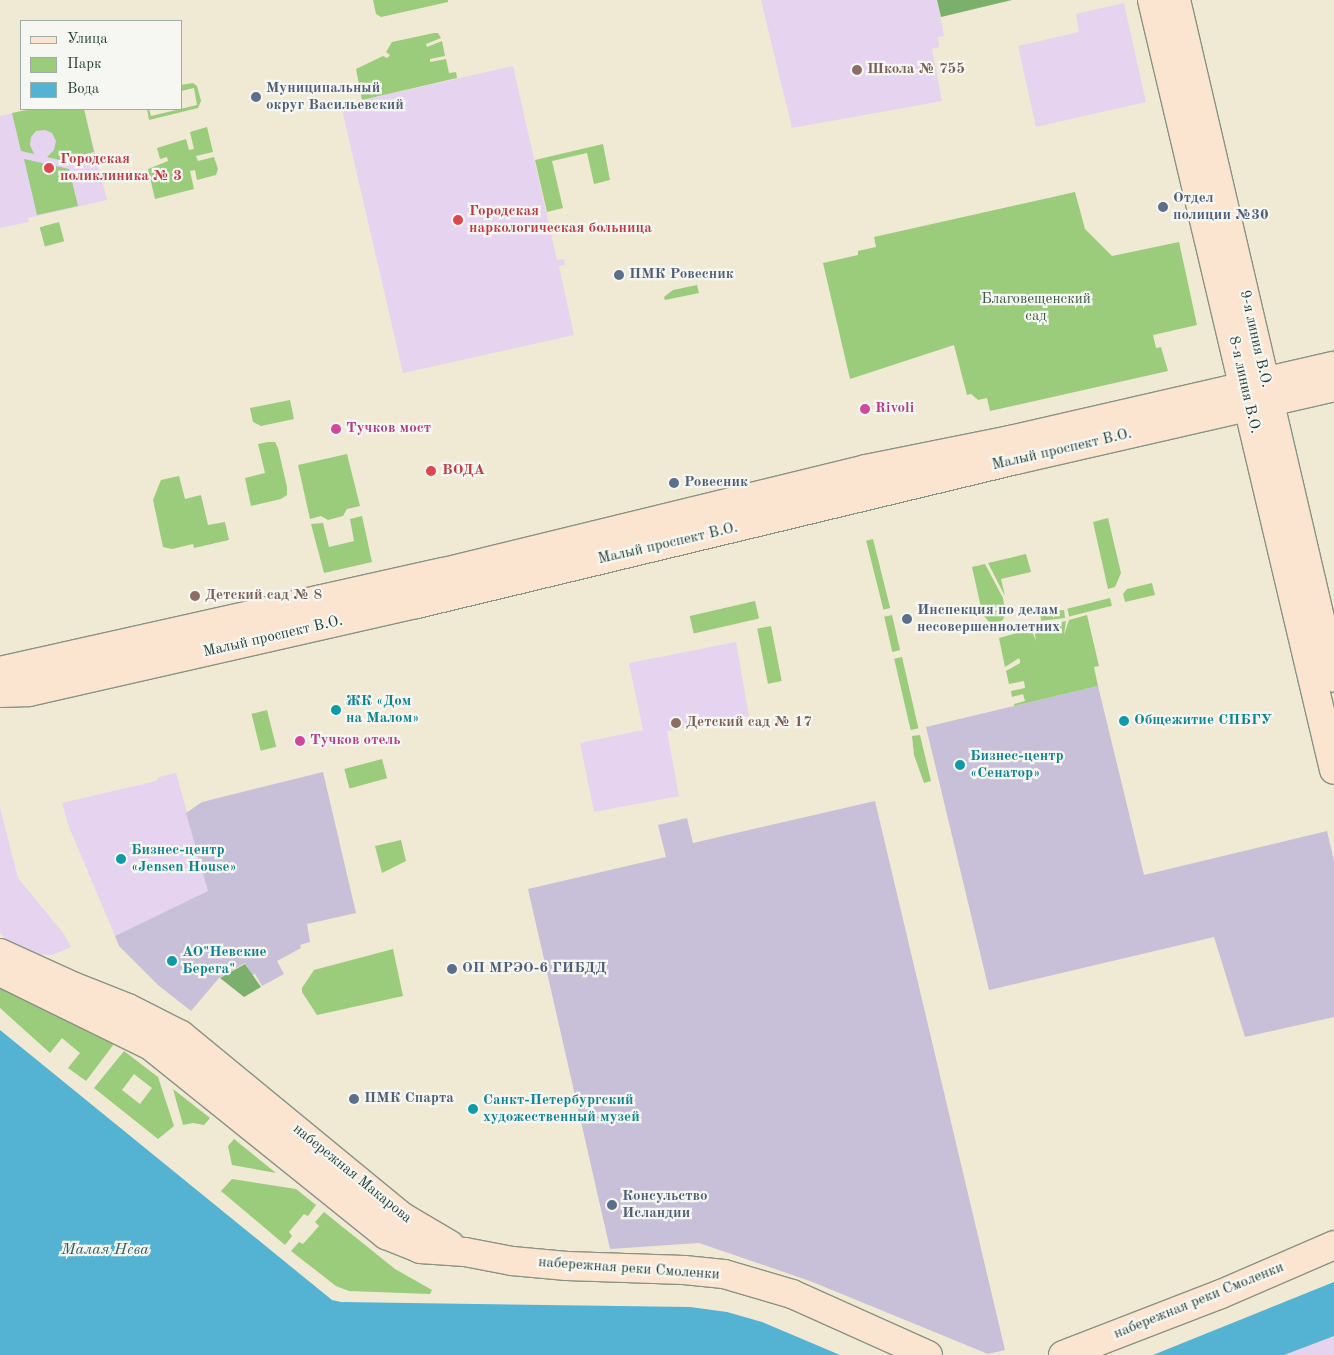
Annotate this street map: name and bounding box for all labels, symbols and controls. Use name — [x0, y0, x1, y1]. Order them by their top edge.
legend — [20, 20, 182, 110]
text: Улица — [67, 32, 108, 47]
text: Парк — [67, 57, 102, 72]
place label: Школа № 755 — [867, 61, 965, 79]
marker: Школа № 755 — [851, 64, 863, 76]
place label: Муниципальный округ Васильевский — [266, 79, 404, 114]
text: Вода — [67, 82, 99, 97]
marker: Муниципальный округ Васильевский — [250, 91, 262, 103]
place label: Городская поликлиника № 3 — [60, 150, 182, 185]
marker: Городская поликлиника № 3 — [42, 161, 56, 175]
place label: Отдел полиции №30 — [1173, 189, 1269, 224]
marker: Отдел полиции №30 — [1157, 201, 1169, 213]
place label: Городская наркологическая больница — [469, 202, 652, 237]
marker: Городская наркологическая больница — [451, 213, 465, 227]
place label: ПМК Ровесник — [629, 266, 734, 284]
marker: ПМК Ровесник — [613, 269, 625, 281]
street label: 9-я линия В.О. — [1235, 289, 1275, 389]
park label: Благовещенский сад — [981, 290, 1091, 325]
street label: 8-я линия В.О. — [1224, 335, 1264, 435]
place label: Rivoli — [875, 400, 914, 418]
marker: Rivoli — [859, 403, 871, 415]
place label: Тучков мост — [346, 420, 431, 438]
marker: Тучков мост — [330, 423, 342, 435]
street label: Малый проспект В.О. — [990, 425, 1134, 475]
place label: ВОДА — [442, 462, 485, 480]
marker: ВОДА — [424, 464, 438, 478]
place label: Ровесник — [684, 474, 748, 492]
marker: Ровесник — [668, 477, 680, 489]
street label: Малый проспект В.О. — [596, 519, 740, 569]
place label: Детский сад № 8 — [205, 587, 322, 605]
marker: Детский сад № 8 — [189, 590, 201, 602]
place label: Инспекция по делам несовершеннолетних — [917, 601, 1060, 636]
street label: Малый проспект В.О. — [201, 612, 345, 662]
marker: Инспекция по делам несовершеннолетних — [901, 613, 913, 625]
place label: ЖК «Дом на Малом» — [346, 692, 419, 727]
marker: ЖК «Дом на Малом» — [330, 704, 342, 716]
place label: Общежитие СПБГУ — [1134, 712, 1272, 730]
place label: Детский сад № 17 — [686, 714, 812, 732]
marker: Общежитие СПБГУ — [1118, 715, 1130, 727]
marker: Детский сад № 17 — [670, 717, 682, 729]
place label: Тучков отель — [310, 732, 401, 750]
marker: Тучков отель — [294, 735, 306, 747]
place label: Бизнес-центр «Сенатор» — [970, 747, 1064, 782]
marker: Бизнес-центр «Сенатор» — [954, 759, 966, 771]
place label: Бизнес-центр «Jensen House» — [131, 841, 237, 876]
marker: Бизнес-центр «Jensen House» — [115, 853, 127, 865]
place label: АО"Невские Берега" — [182, 943, 267, 978]
marker: АО"Невские Берега" — [166, 955, 178, 967]
place label: ОП МРЭО-6 ГИБДД — [462, 960, 607, 978]
marker: ОП МРЭО-6 ГИБДД — [446, 963, 458, 975]
place label: ПМК Спарта — [364, 1090, 454, 1108]
place label: Санкт-Петербургский художественный музей — [483, 1091, 640, 1126]
marker: ПМК Спарта — [348, 1093, 360, 1105]
marker: Санкт-Петербургский художественный музей — [467, 1103, 479, 1115]
street label: набережная Макарова — [289, 1121, 415, 1227]
place label: Консульство Исландии — [622, 1187, 708, 1222]
marker: Консульство Исландии — [606, 1199, 618, 1211]
water label: Малая Нева — [61, 1240, 149, 1260]
street label: набережная реки Смоленки — [538, 1254, 720, 1284]
street label: набережная реки Смоленки — [1111, 1259, 1287, 1343]

